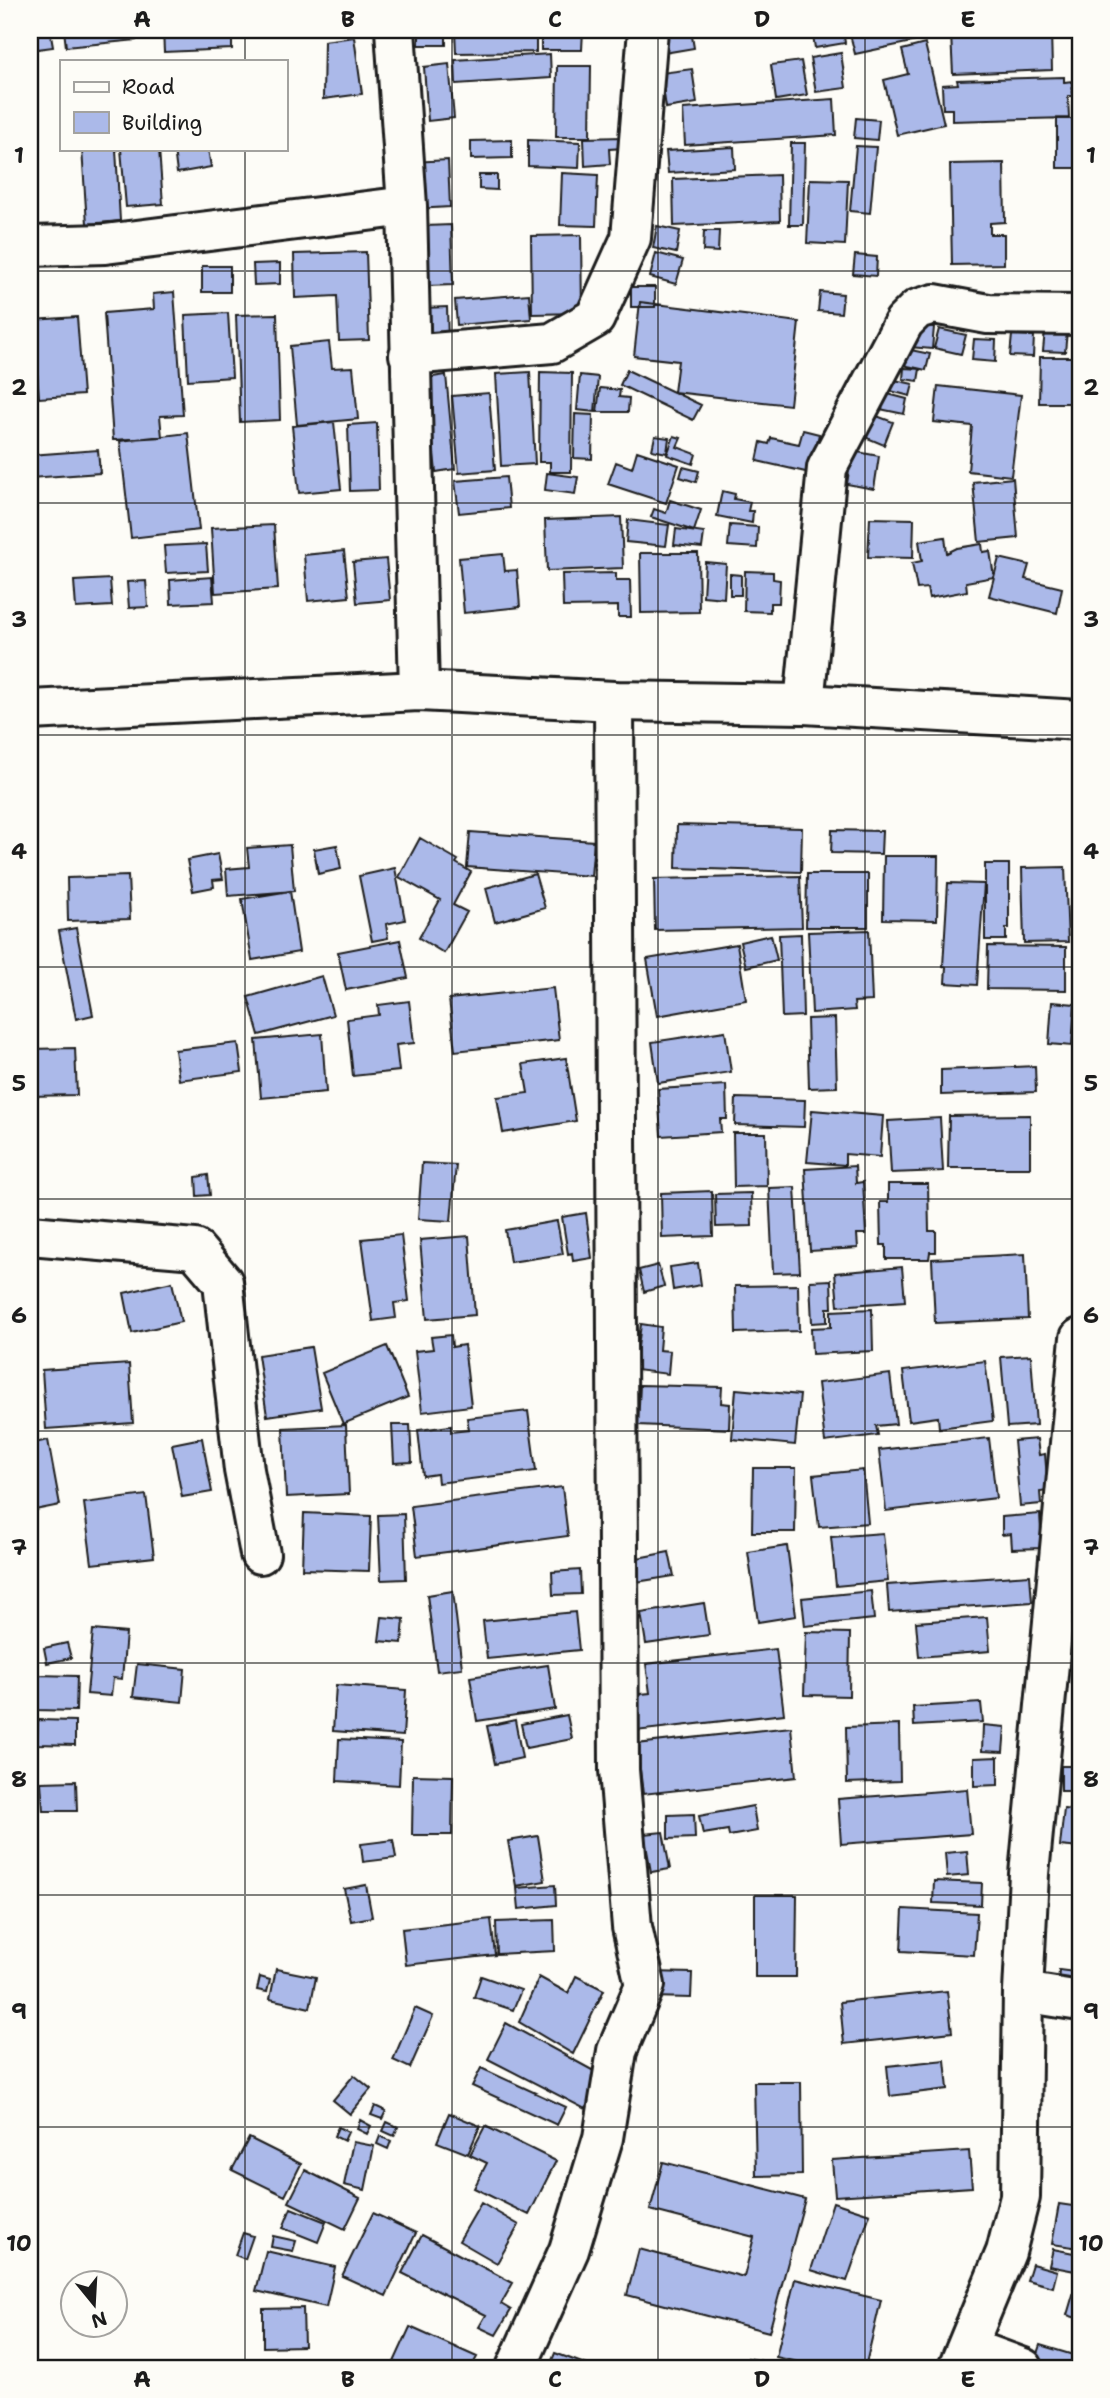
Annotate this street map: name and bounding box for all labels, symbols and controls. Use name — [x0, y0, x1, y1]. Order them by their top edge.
text: A — [133, 4, 151, 34]
text: B — [341, 4, 355, 34]
text: C — [548, 4, 562, 34]
text: D — [754, 4, 770, 34]
text: E — [960, 4, 976, 34]
legend — [60, 60, 287, 150]
text: Road — [122, 73, 175, 101]
text: Building — [122, 109, 202, 137]
text: 1 — [14, 140, 24, 170]
text: 1 — [1086, 140, 1096, 170]
text: 2 — [11, 372, 27, 402]
text: 2 — [1083, 372, 1099, 402]
text: 3 — [11, 604, 27, 634]
text: 3 — [1083, 604, 1099, 634]
text: 4 — [11, 836, 27, 866]
text: 4 — [1083, 836, 1099, 866]
text: 5 — [12, 1068, 26, 1098]
text: 5 — [1084, 1068, 1098, 1098]
text: 6 — [11, 1300, 27, 1330]
text: 6 — [1083, 1300, 1099, 1330]
text: 7 — [11, 1532, 27, 1562]
text: 7 — [1083, 1532, 1099, 1562]
text: 8 — [11, 1764, 27, 1794]
text: 8 — [1083, 1764, 1099, 1794]
text: 9 — [11, 1996, 27, 2026]
text: 9 — [1083, 1996, 1099, 2026]
text: 10 — [6, 2228, 32, 2258]
text: 10 — [1078, 2228, 1104, 2258]
north arrow — [60, 2268, 130, 2338]
text: N — [88, 2305, 110, 2334]
text: A — [133, 2364, 151, 2394]
text: B — [341, 2364, 355, 2394]
text: C — [548, 2364, 562, 2394]
text: D — [754, 2364, 770, 2394]
text: E — [960, 2364, 976, 2394]

